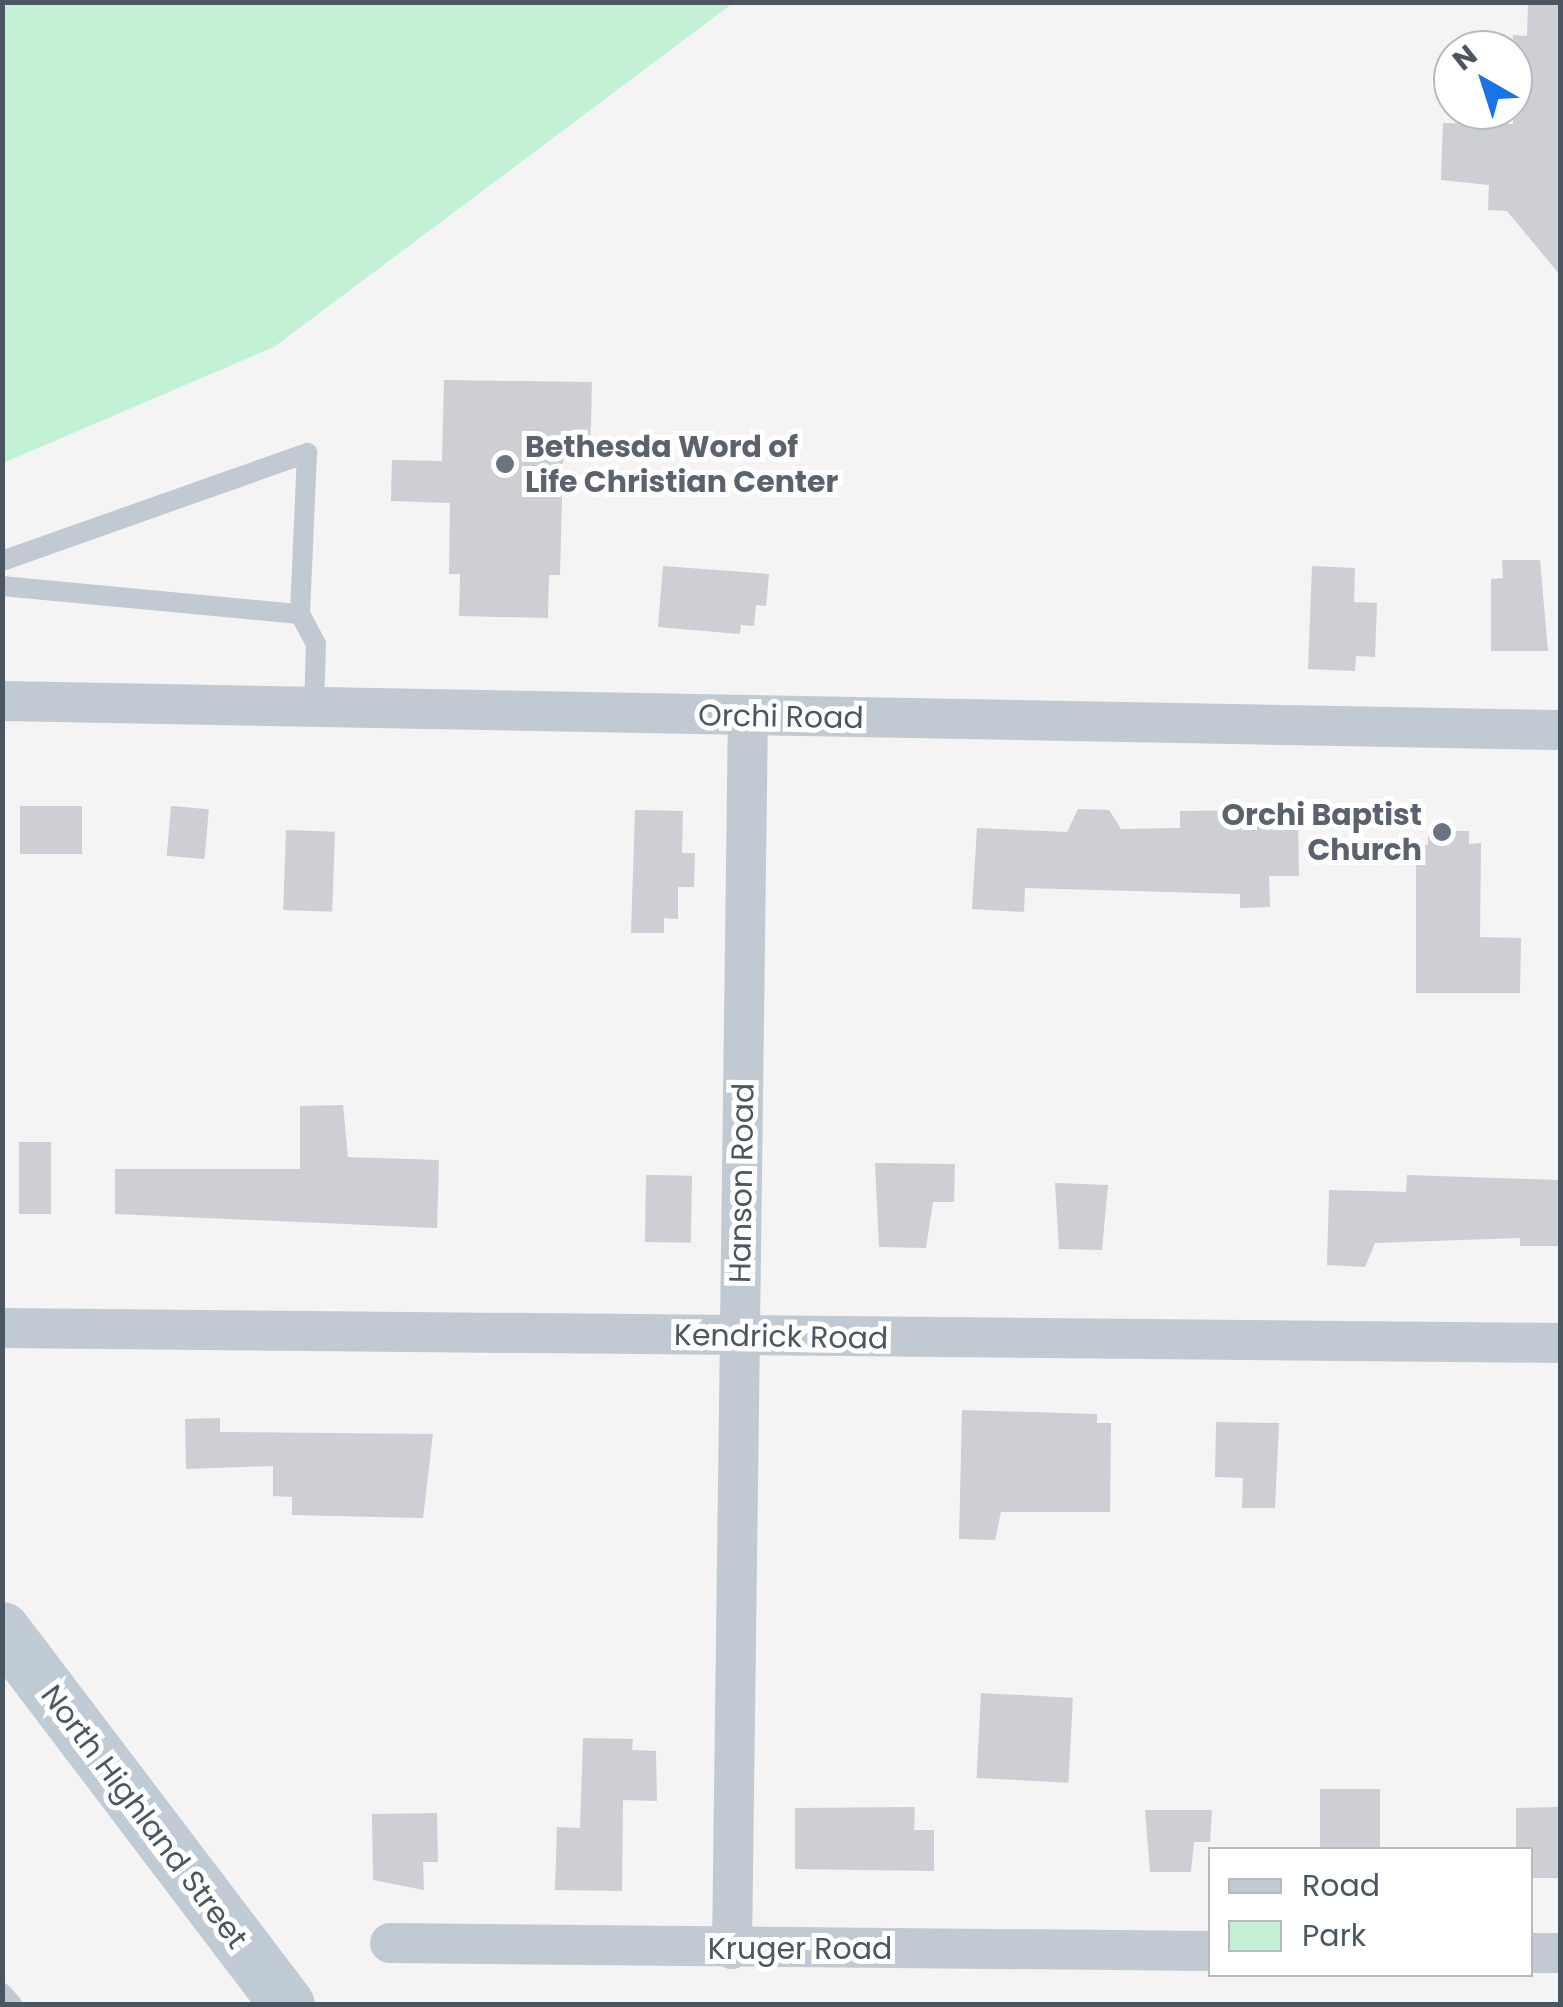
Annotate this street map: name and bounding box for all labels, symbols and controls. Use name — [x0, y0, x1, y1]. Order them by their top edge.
north arrow — [1433, 30, 1533, 130]
text: N — [1445, 36, 1486, 80]
place label: Bethesda Word of Life Christian Center — [525, 429, 838, 500]
marker: Bethesda Word of Life Christian Center — [494, 453, 516, 475]
street label: Orchi Road — [698, 698, 864, 736]
place label: Orchi Baptist Church — [1222, 797, 1422, 868]
marker: Orchi Baptist Church — [1431, 821, 1453, 843]
street label: Hanson Road — [722, 1083, 762, 1283]
street label: Kendrick Road — [674, 1317, 888, 1357]
street label: North Highland Street — [33, 1678, 255, 1956]
legend — [1208, 1847, 1533, 1977]
text: Road — [1302, 1864, 1380, 1907]
text: Park — [1302, 1914, 1366, 1957]
street label: Kruger Road — [708, 1931, 892, 1967]

